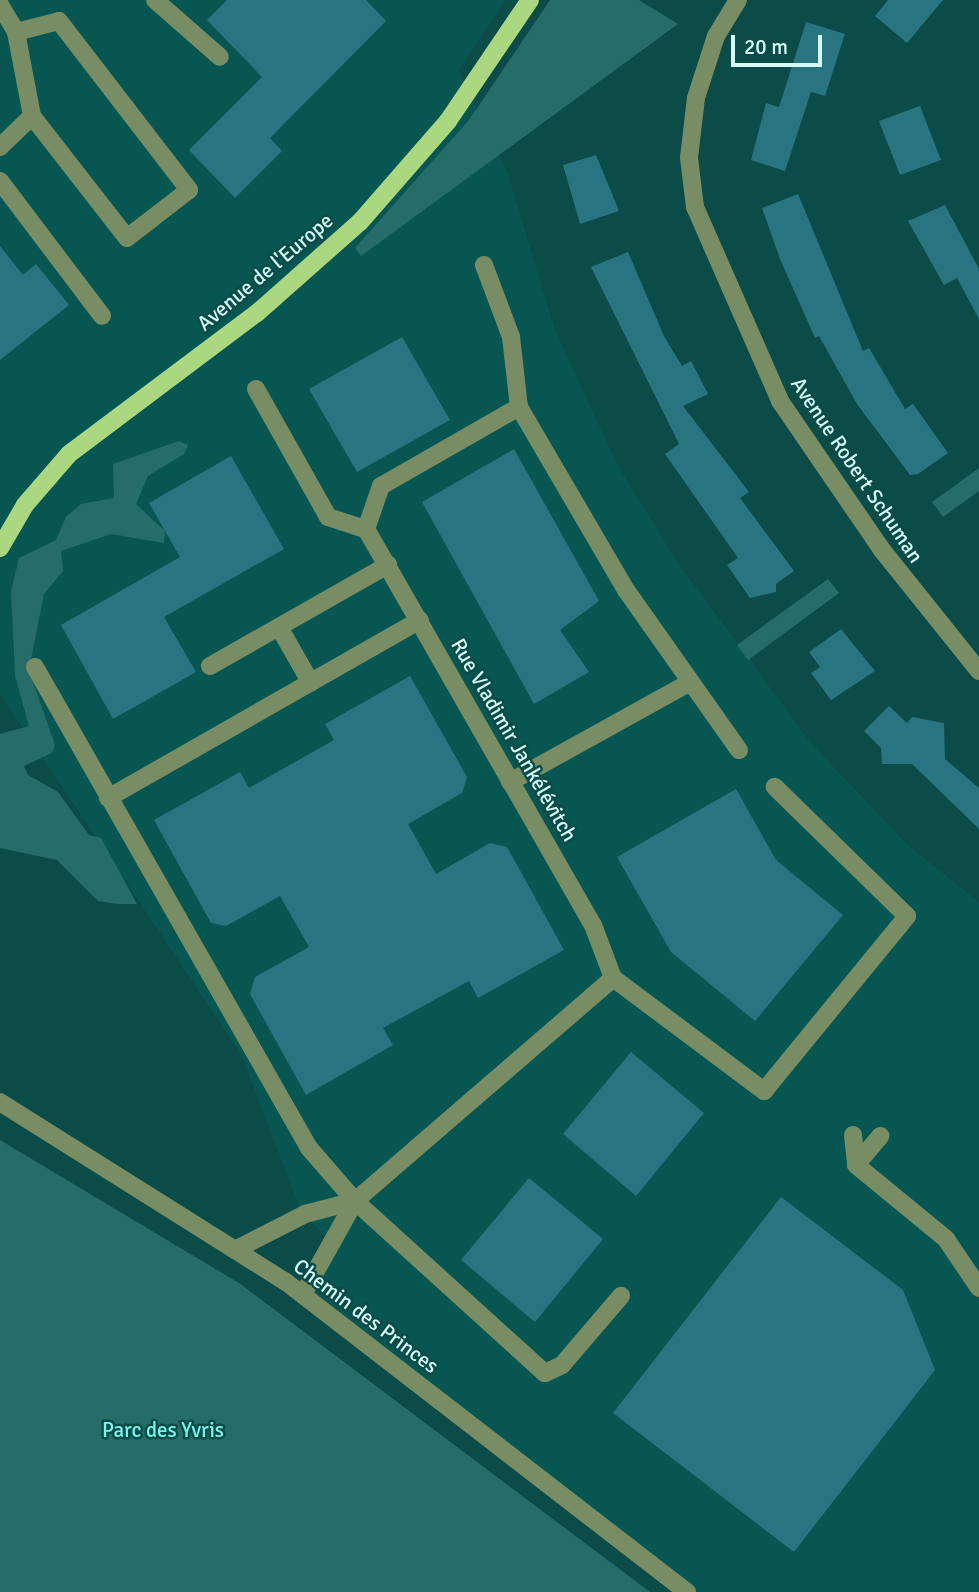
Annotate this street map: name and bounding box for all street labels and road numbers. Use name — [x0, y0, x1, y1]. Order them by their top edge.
street label: Avenue de l'Europe — [192, 208, 338, 336]
street label: Avenue Robert Schuman — [785, 372, 929, 568]
street label: Rue Vladimir Jankélévitch — [446, 634, 582, 846]
street label: Chemin des Princes — [289, 1253, 443, 1379]

